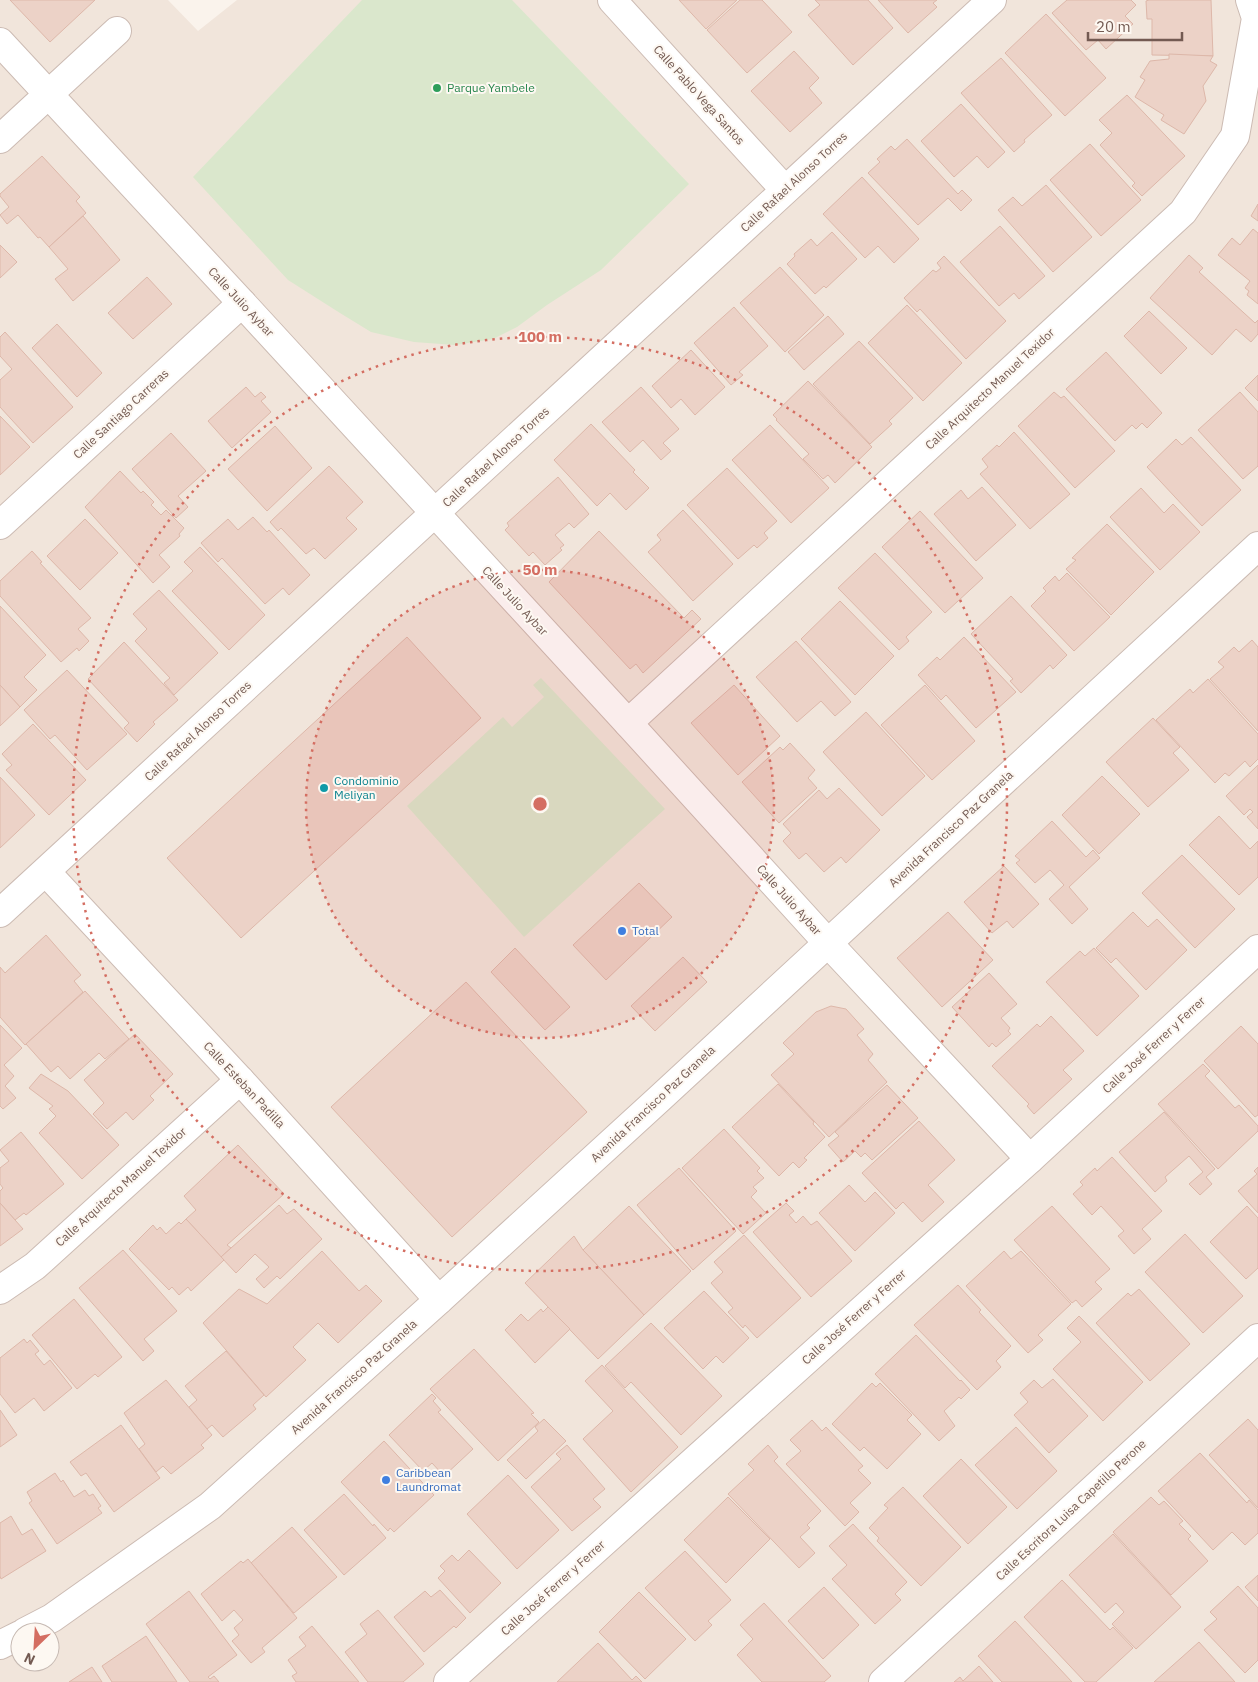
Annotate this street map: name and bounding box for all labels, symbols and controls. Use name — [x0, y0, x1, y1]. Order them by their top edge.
scale bar — [1088, 10, 1182, 42]
text: 20 m — [1096, 17, 1131, 36]
street label: Calle Pablo Vega Santos — [651, 42, 748, 148]
place label: Parque Yambele — [447, 80, 535, 95]
marker: Parque Yambele — [431, 82, 443, 94]
street label: Calle Rafael Alonso Torres — [737, 128, 850, 235]
street label: Calle Julio Aybar — [205, 264, 278, 340]
street label: Calle Arquitecto Manuel Texidor — [922, 324, 1058, 453]
text: 100 m — [518, 327, 562, 346]
street label: Calle Santiago Carreras — [70, 365, 172, 462]
street label: Calle Rafael Alonso Torres — [439, 403, 552, 510]
text: 50 m — [523, 560, 557, 579]
street label: Calle Julio Aybar — [479, 563, 552, 639]
street label: Calle Rafael Alonso Torres — [141, 677, 254, 784]
street label: Avenida Francisco Paz Granela — [885, 767, 1016, 890]
place label: Condominio Meliyan — [334, 773, 399, 802]
marker: Condominio Meliyan — [318, 782, 330, 794]
centre of rings — [531, 795, 549, 813]
street label: Calle Julio Aybar — [754, 861, 825, 938]
place label: Total — [632, 923, 659, 938]
marker: Total — [616, 925, 628, 937]
street label: Calle José Ferrer y Ferrer — [1099, 993, 1209, 1096]
street label: Calle Esteban Padilla — [200, 1038, 289, 1131]
street label: Avenida Francisco Paz Granela — [587, 1042, 718, 1165]
street label: Calle Arquitecto Manuel Texidor — [52, 1123, 190, 1249]
street label: Calle José Ferrer y Ferrer — [798, 1265, 909, 1367]
street label: Avenida Francisco Paz Granela — [288, 1316, 420, 1437]
street label: Calle Escritora Luisa Capetillo Perone — [992, 1436, 1149, 1583]
place label: Caribbean Laundromat — [396, 1465, 461, 1494]
marker: Caribbean Laundromat — [380, 1474, 392, 1486]
street label: Calle José Ferrer y Ferrer — [497, 1536, 608, 1638]
north arrow — [10, 1622, 60, 1672]
text: N — [21, 1648, 38, 1669]

